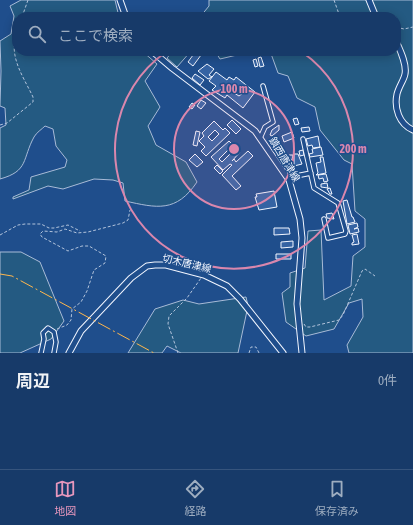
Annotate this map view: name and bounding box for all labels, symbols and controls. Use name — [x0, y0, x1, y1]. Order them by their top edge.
search box — [12, 12, 401, 56]
icon: search — [26, 23, 48, 45]
text: ここで検索 — [58, 27, 133, 44]
text: 100 m — [220, 82, 248, 96]
street label: 鎮西唐津線 — [267, 135, 302, 184]
centre of rings — [227, 142, 241, 156]
text: 200 m — [339, 142, 367, 156]
street label: 切木唐津線 — [161, 253, 212, 274]
text: 周辺 — [16, 371, 50, 391]
text: 0件 — [378, 373, 397, 388]
tab: 地図 — [54, 478, 76, 518]
tab: 経路 — [184, 478, 206, 518]
tab: 保存済み — [315, 478, 359, 518]

